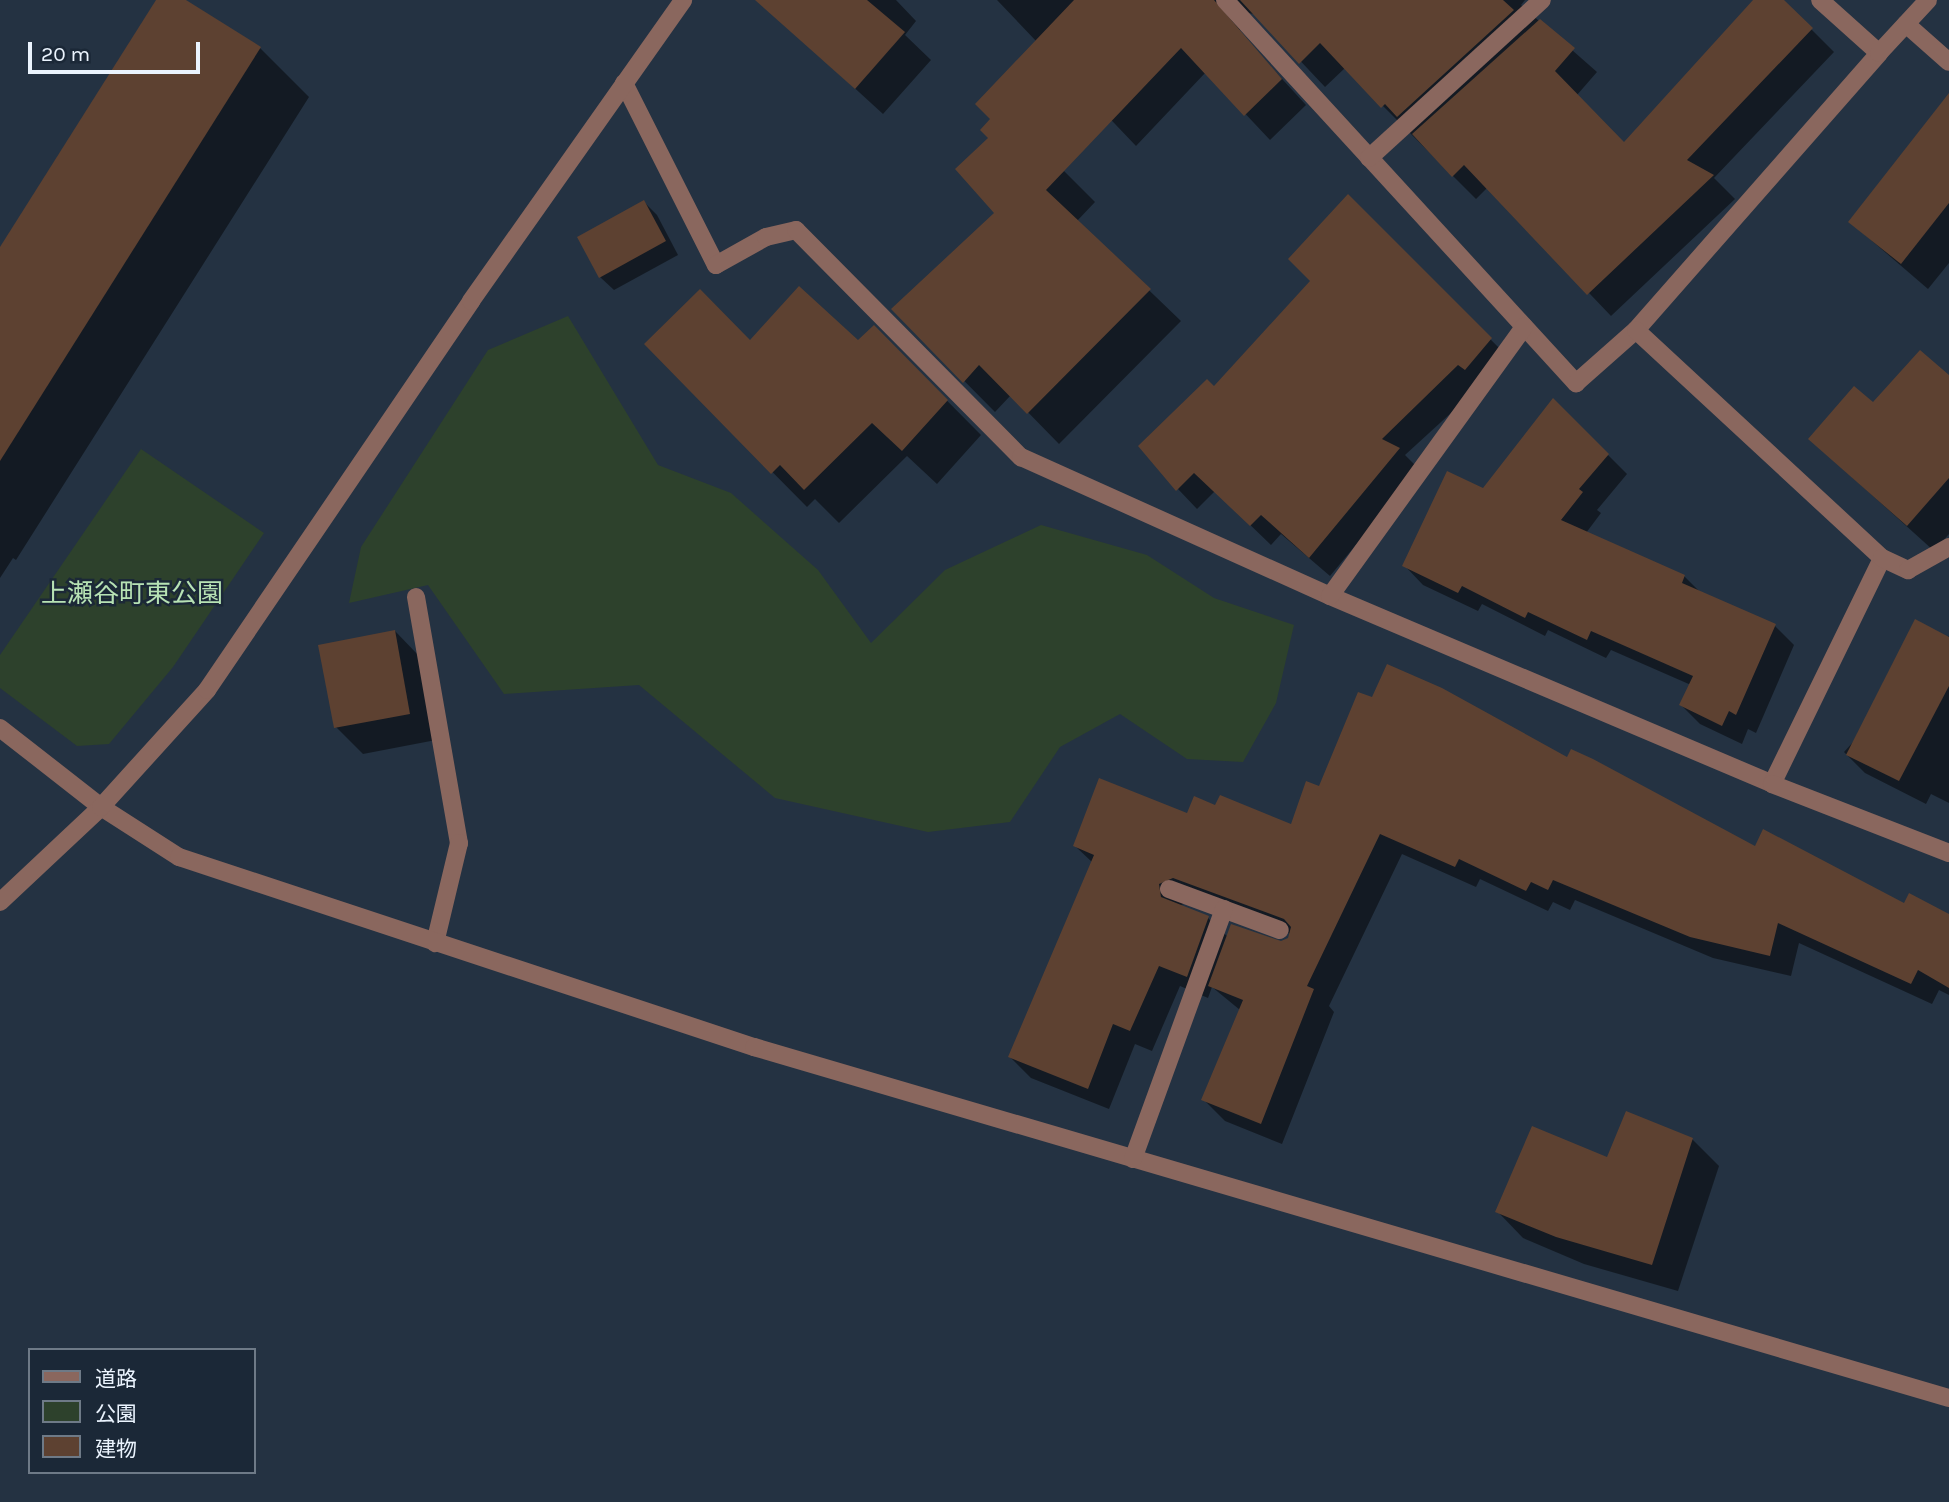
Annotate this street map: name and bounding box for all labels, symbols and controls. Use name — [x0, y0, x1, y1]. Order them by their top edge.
scale bar — [32, 28, 203, 72]
text: 20 m — [41, 42, 90, 66]
park label: 上瀬谷町東公園 — [41, 578, 223, 610]
legend — [28, 1348, 256, 1474]
text: 道路 — [95, 1367, 137, 1391]
text: 公園 — [95, 1402, 137, 1426]
text: 建物 — [95, 1437, 137, 1461]

